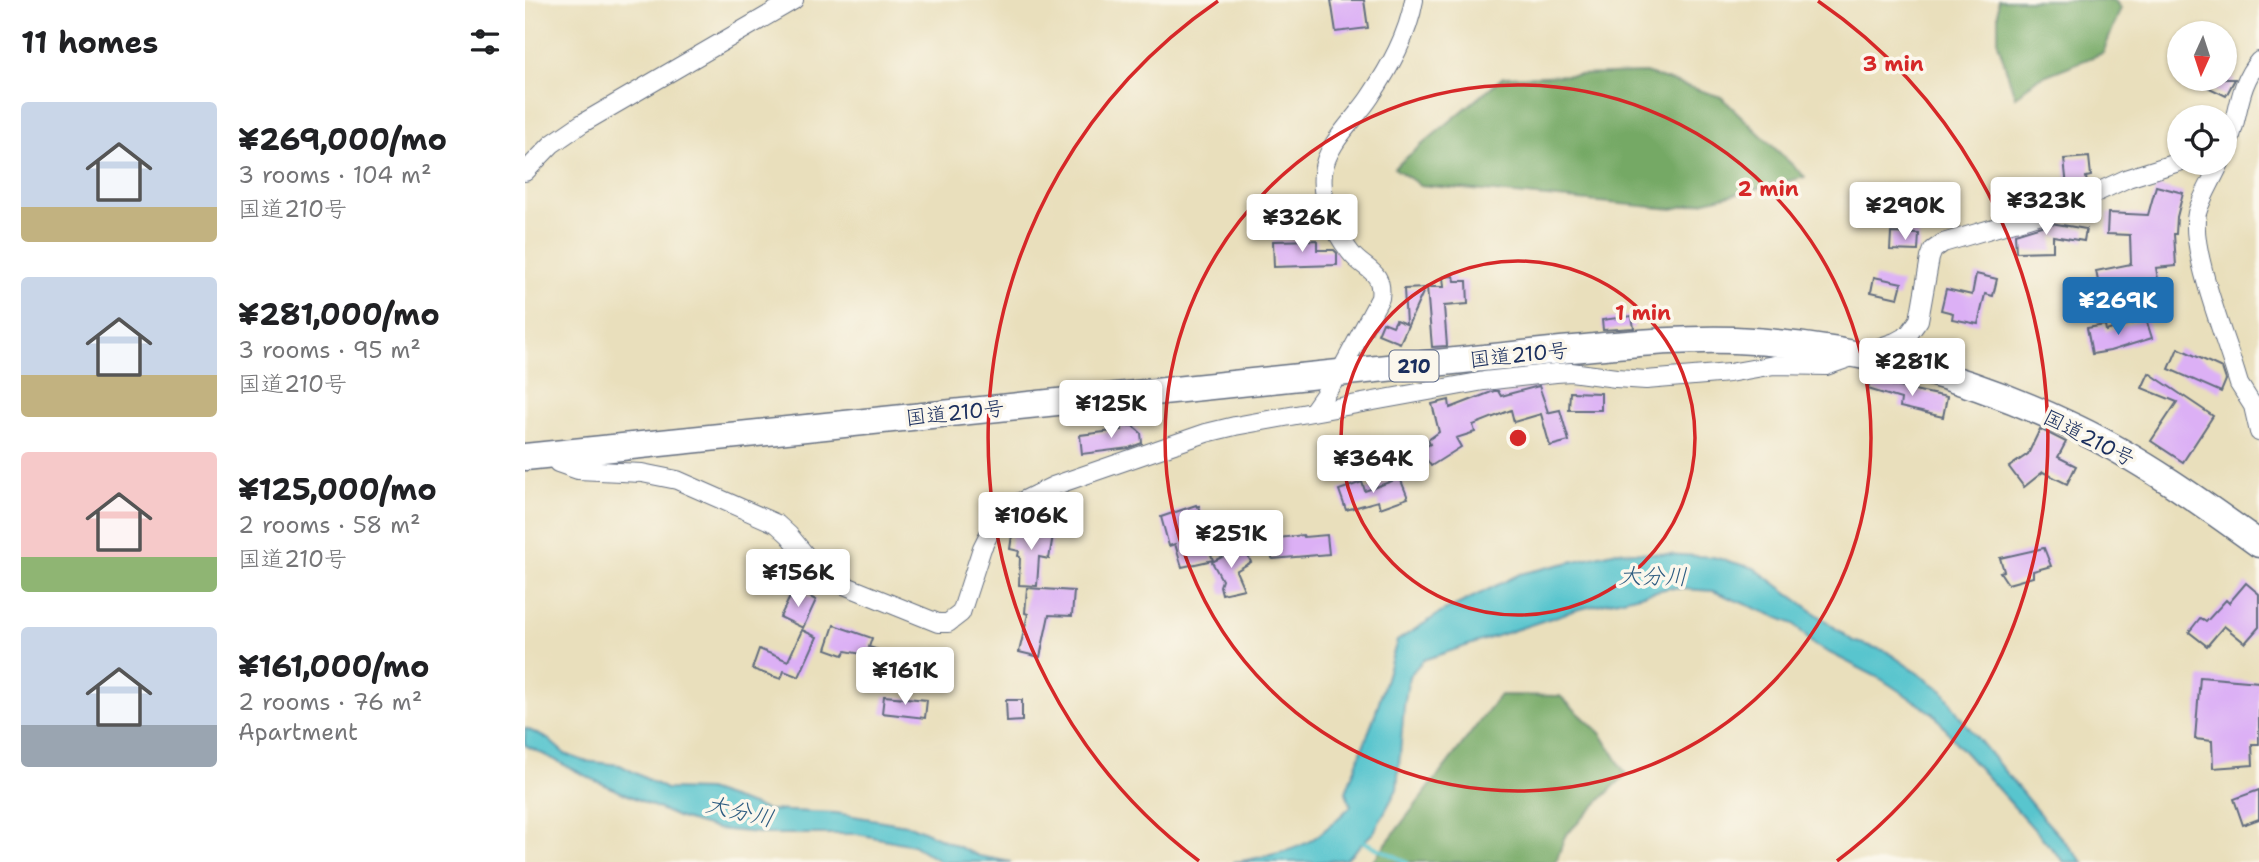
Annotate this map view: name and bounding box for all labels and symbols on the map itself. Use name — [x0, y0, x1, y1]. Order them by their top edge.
north arrow — [2167, 21, 2237, 91]
text: 3 min — [1862, 50, 1924, 78]
text: 2 min — [1737, 175, 1799, 203]
pin: ¥323K — [1997, 177, 2095, 237]
pin: ¥290K — [1856, 182, 1954, 242]
pin: ¥326K — [1253, 194, 1351, 254]
pin: ¥269K — [2069, 278, 2167, 337]
text: 1 min — [1615, 299, 1671, 327]
street label: 国道210号 — [1468, 336, 1570, 374]
pin: ¥281K — [1863, 338, 1961, 398]
road number: 210 — [1389, 350, 1439, 382]
pin: ¥125K — [1062, 380, 1160, 440]
street label: 国道210号 — [904, 394, 1006, 432]
street label: 国道210号 — [2038, 403, 2140, 473]
centre of rings — [1506, 426, 1530, 450]
pin: ¥364K — [1324, 435, 1422, 495]
pin: ¥106K — [982, 492, 1080, 552]
pin: ¥251K — [1182, 510, 1280, 570]
pin: ¥156K — [749, 550, 847, 609]
water label: 大分川 — [1618, 560, 1688, 592]
pin: ¥161K — [856, 648, 954, 707]
water label: 大分川 — [703, 789, 777, 833]

